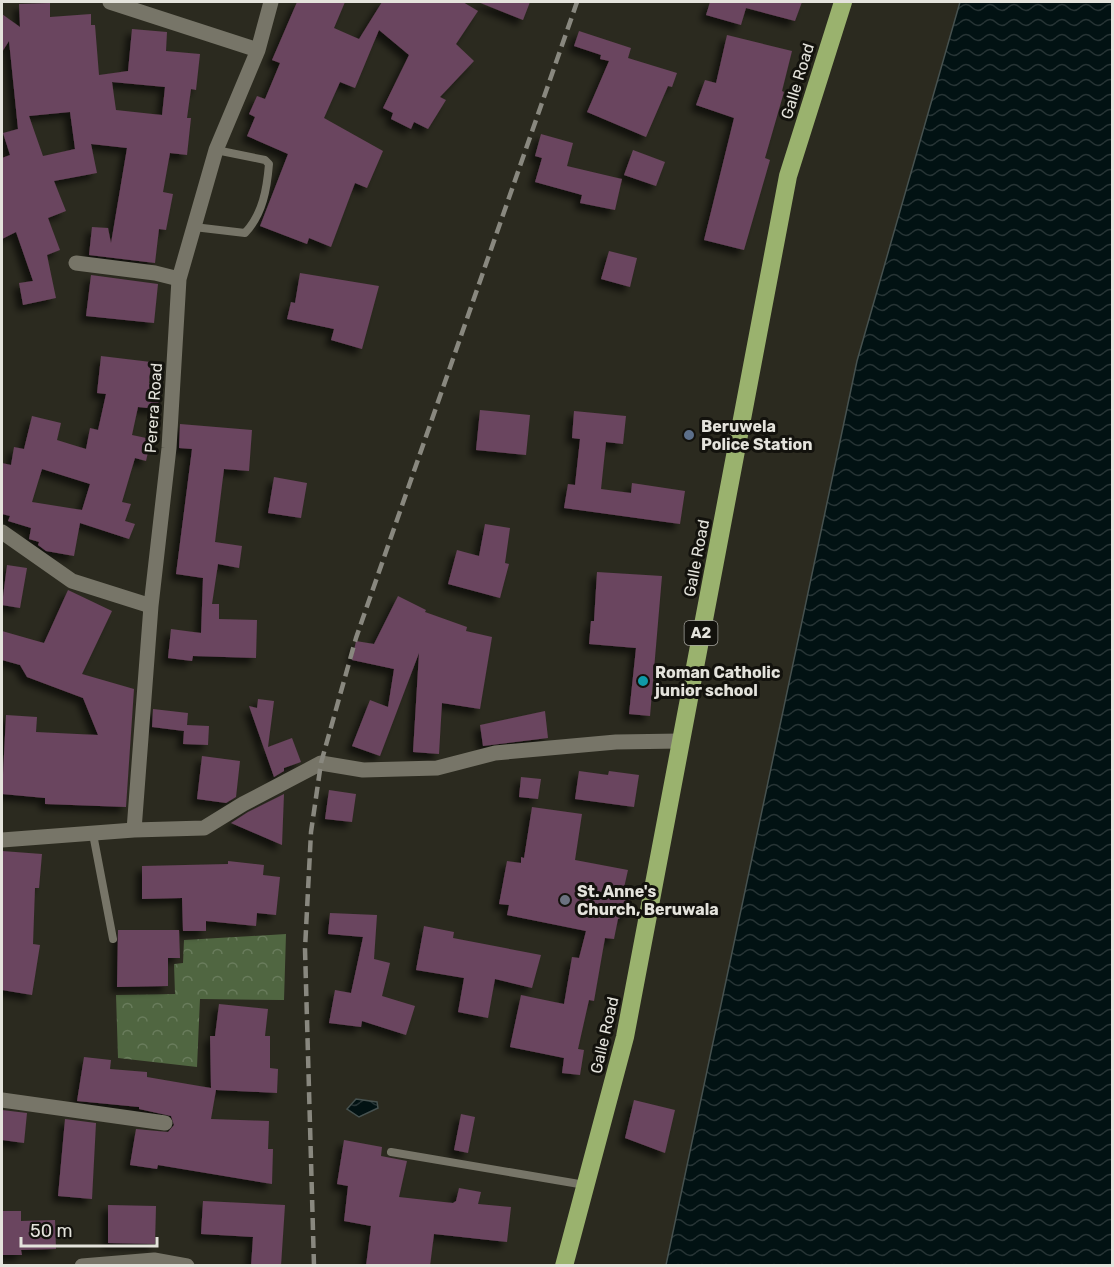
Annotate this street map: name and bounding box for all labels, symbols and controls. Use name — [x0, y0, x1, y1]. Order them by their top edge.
street label: Galle Road — [777, 41, 818, 121]
street label: Perera Road — [141, 362, 166, 454]
place label: Beruwela Police Station — [701, 417, 813, 454]
marker: Beruwela Police Station — [682, 428, 696, 442]
street label: Galle Road — [680, 518, 713, 598]
road number: A2 — [684, 621, 718, 645]
place label: Roman Catholic junior school — [654, 663, 780, 700]
marker: Roman Catholic junior school — [636, 674, 650, 688]
place label: St. Anne's Church, Beruwala — [577, 882, 719, 919]
marker: St. Anne's Church, Beruwala — [558, 893, 572, 907]
street label: Galle Road — [586, 995, 623, 1075]
scale bar — [21, 1210, 158, 1248]
text: 50 m — [30, 1220, 73, 1242]

